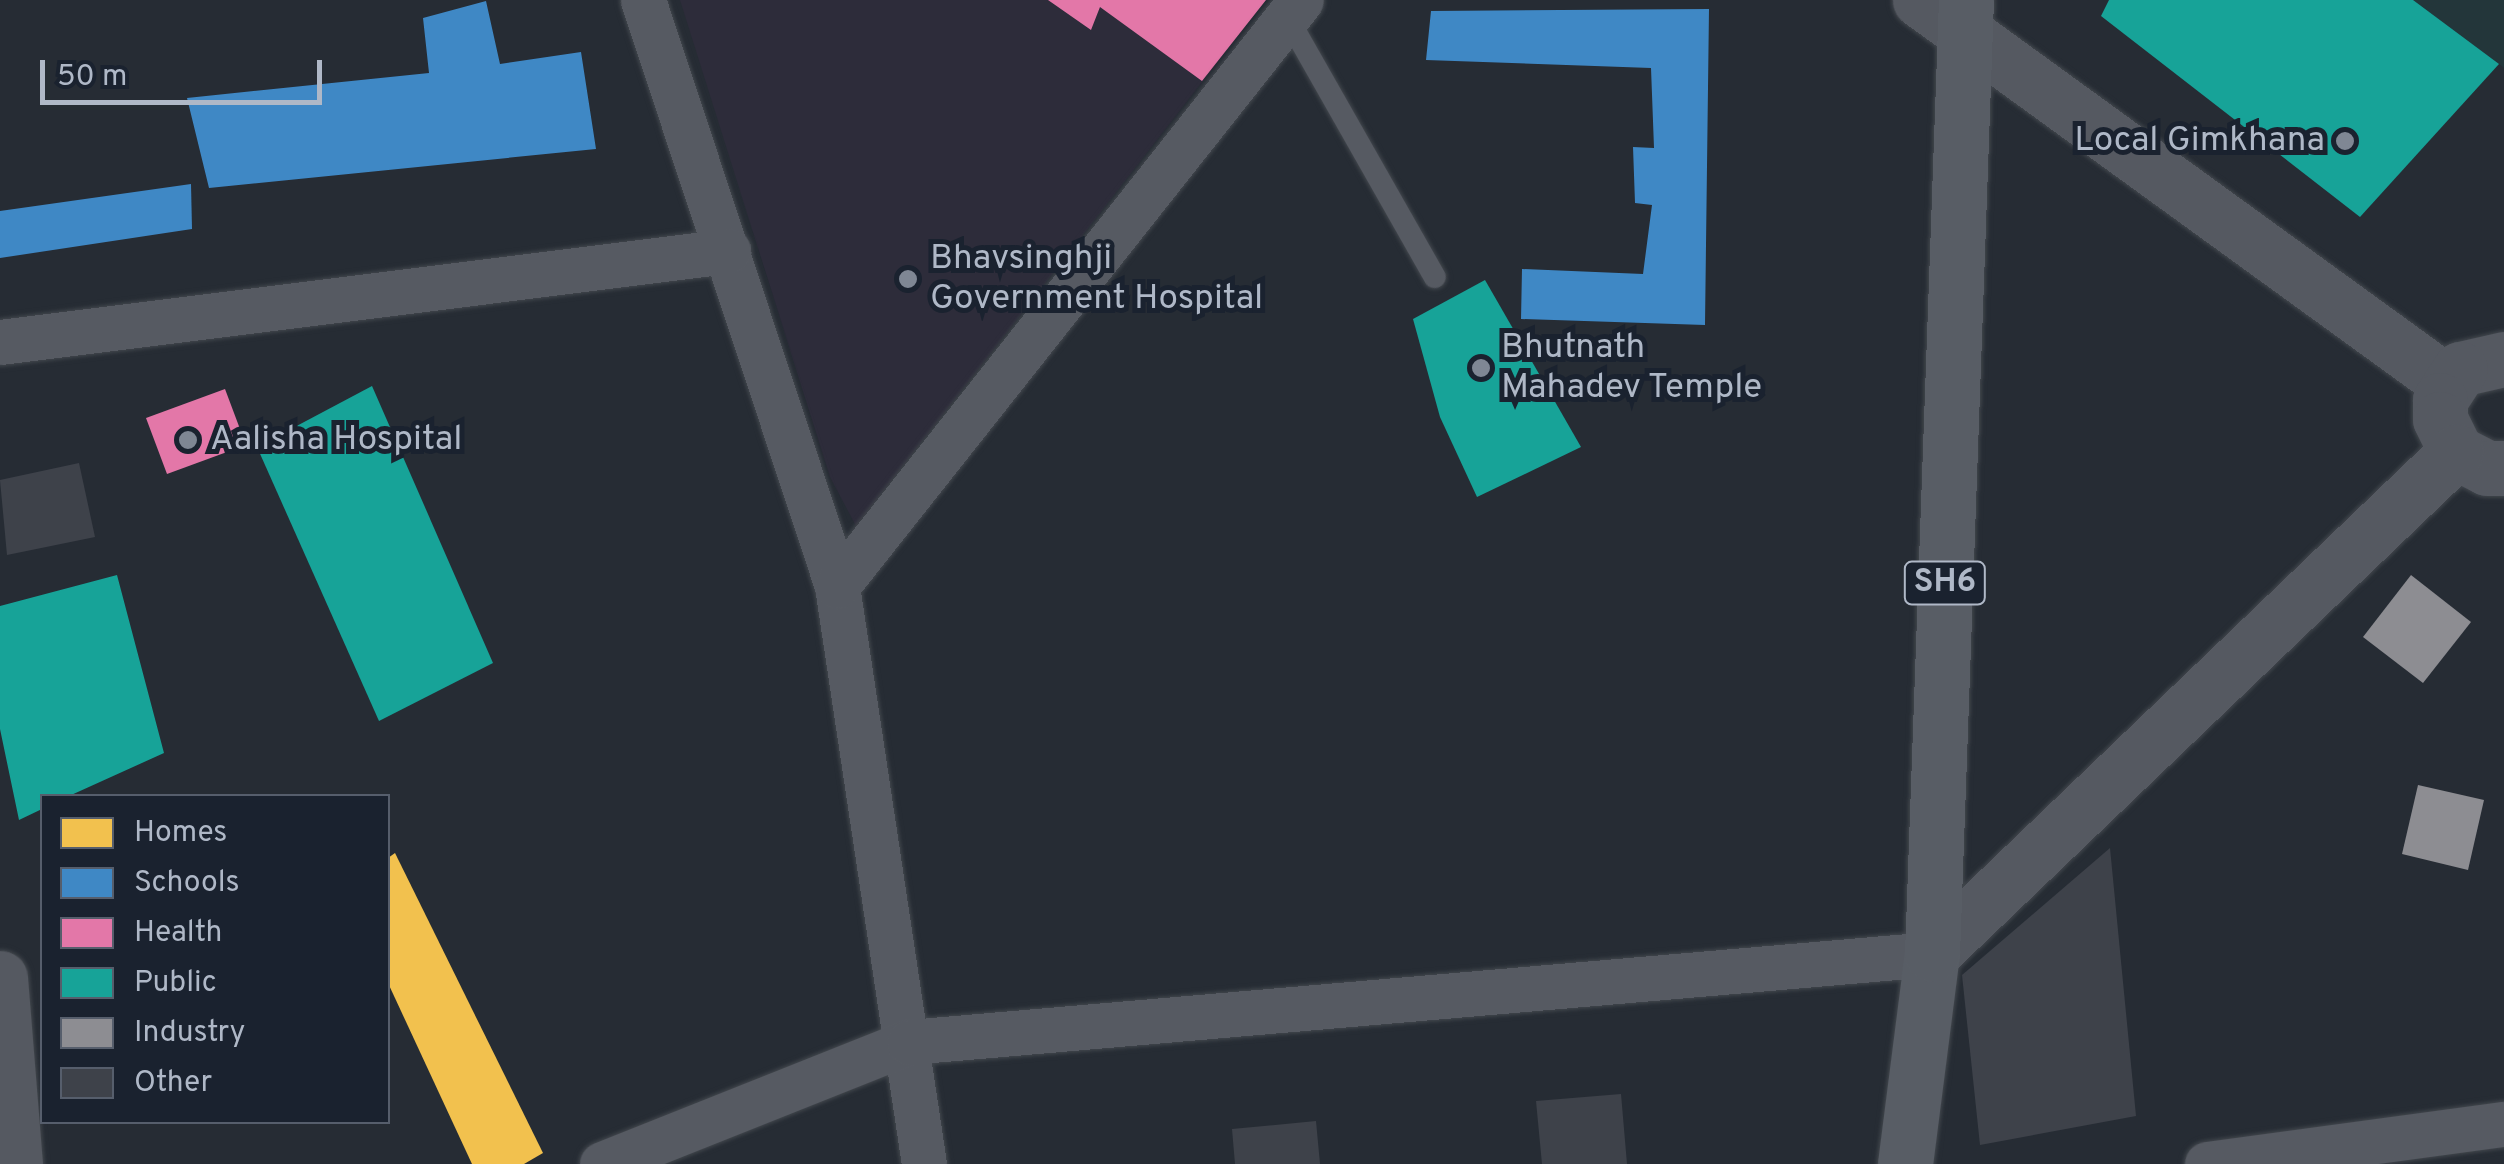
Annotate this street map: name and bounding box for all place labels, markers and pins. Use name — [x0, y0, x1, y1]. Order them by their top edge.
place label: Local Gimkhana — [2074, 120, 2325, 162]
marker: Local Gimkhana — [2334, 130, 2356, 152]
place label: Bhavsinghji Government Hospital — [930, 238, 1263, 320]
marker: Bhavsinghji Government Hospital — [895, 266, 921, 292]
place label: Bhutnath Mahadev Temple — [1501, 327, 1764, 409]
marker: Bhutnath Mahadev Temple — [1470, 357, 1492, 379]
place label: Aalisha Hospital — [210, 419, 462, 461]
marker: Aalisha Hospital — [175, 427, 201, 453]

